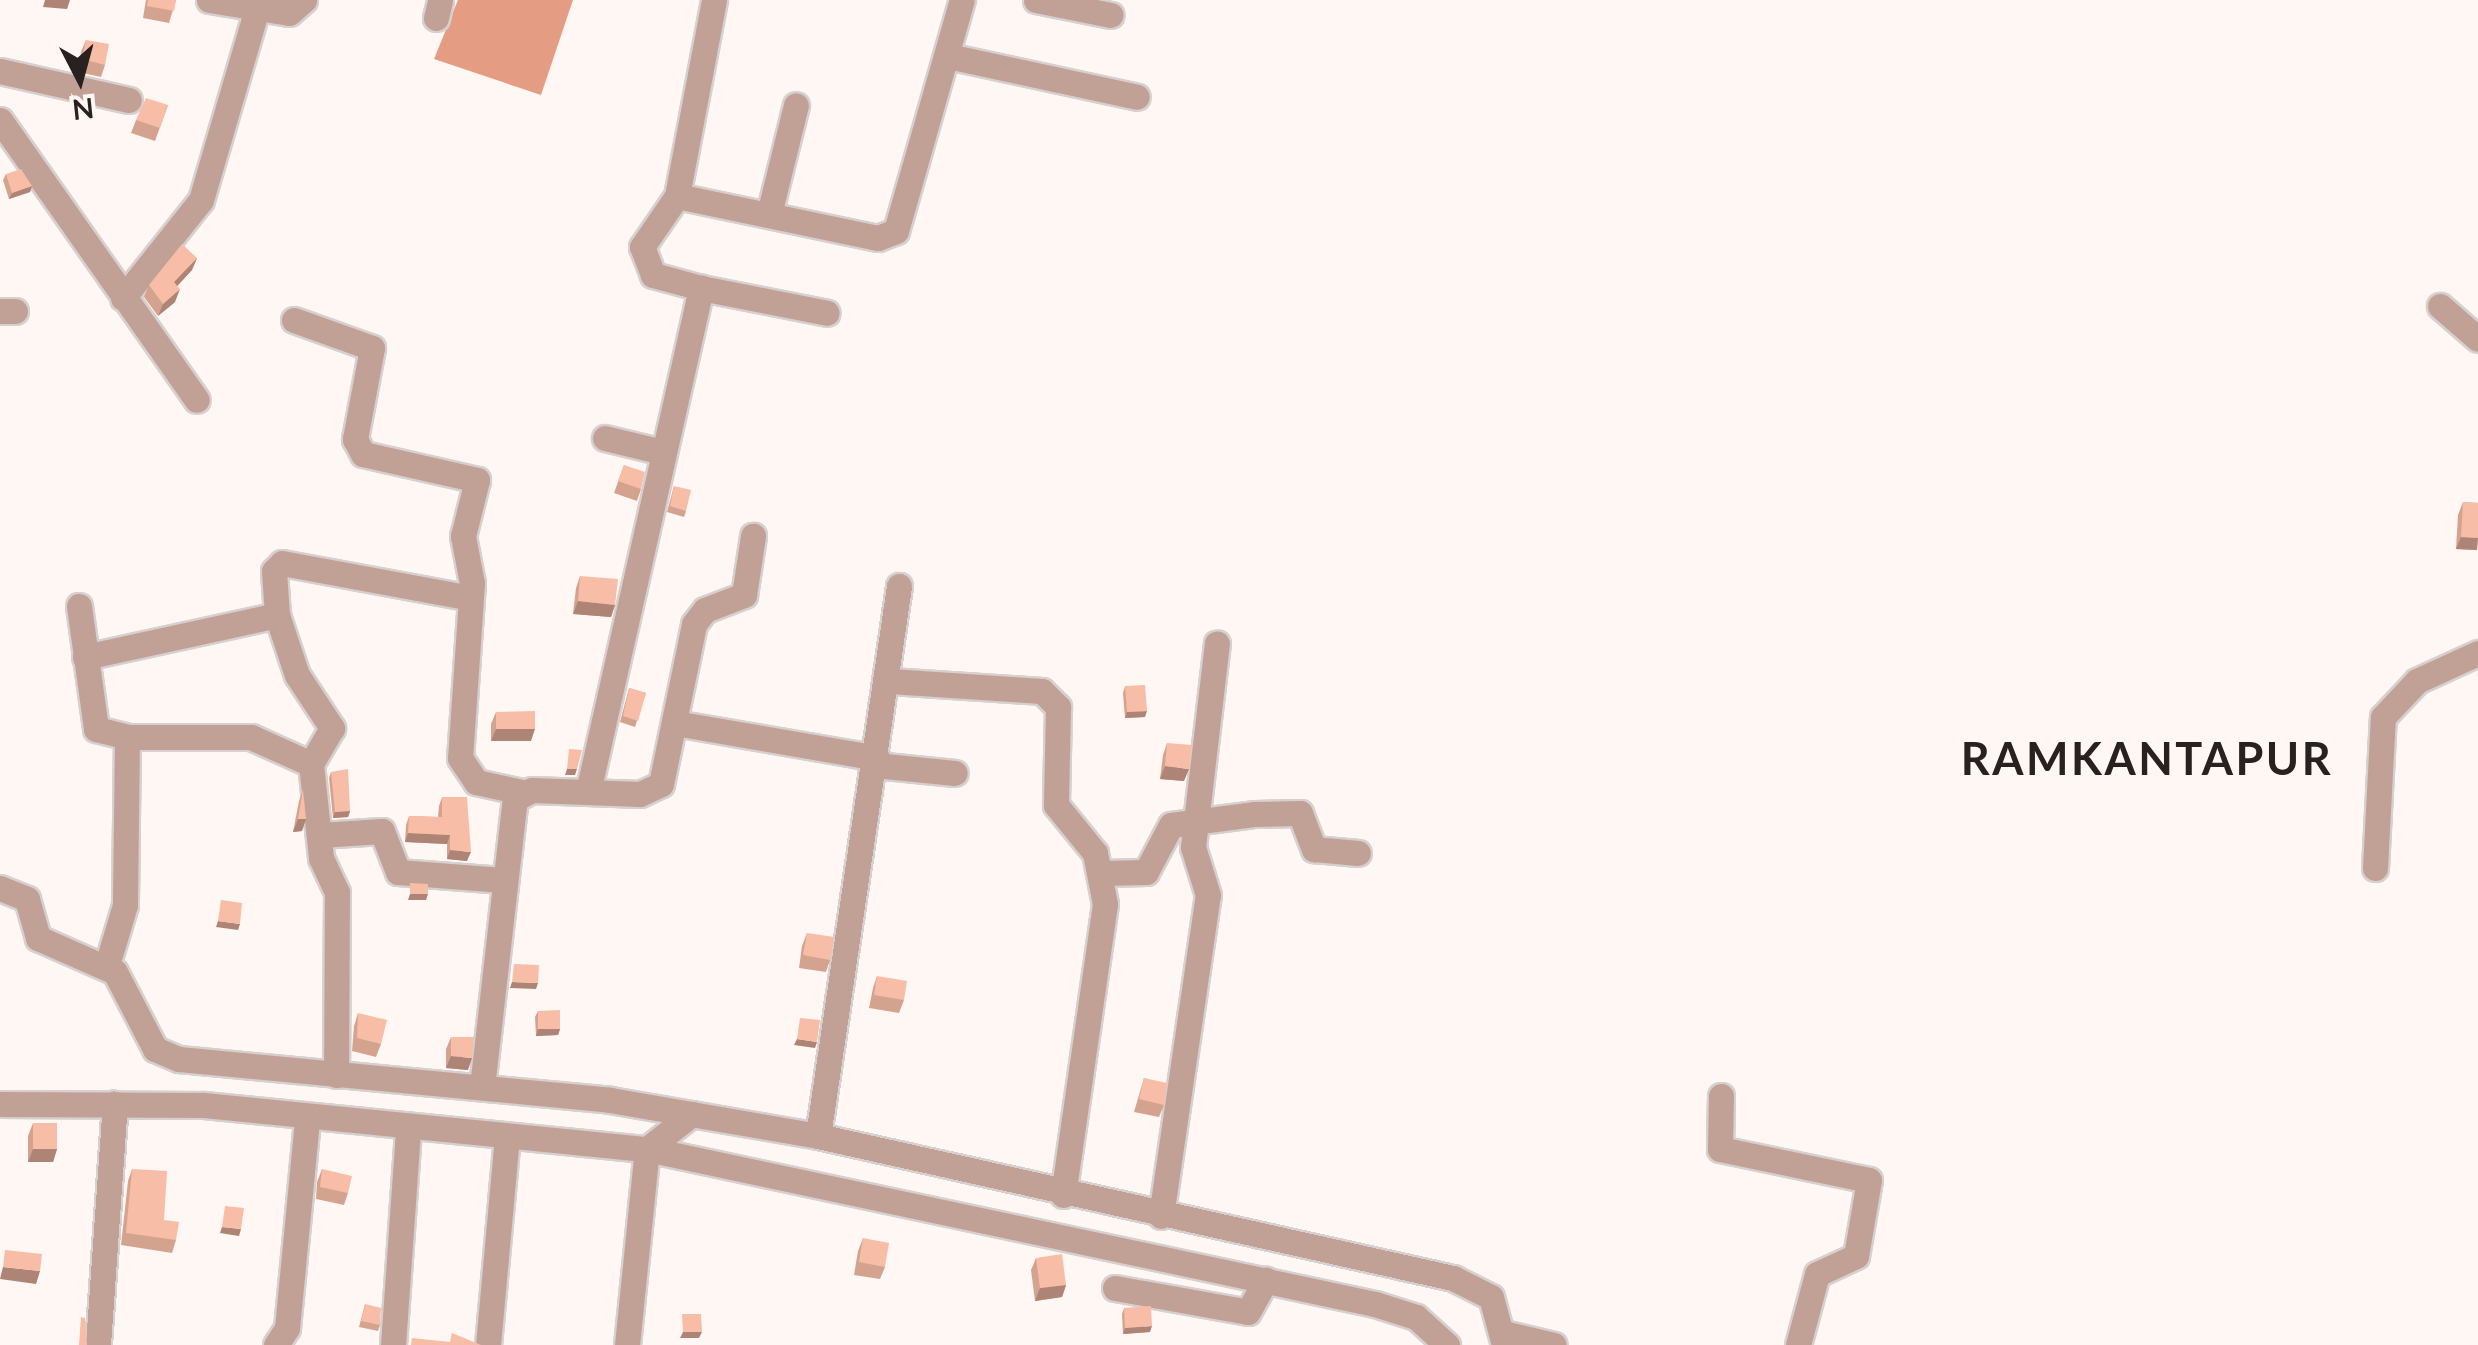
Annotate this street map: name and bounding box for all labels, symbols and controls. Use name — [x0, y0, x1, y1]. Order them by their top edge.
north arrow — [30, 30, 130, 130]
text: N — [71, 92, 96, 128]
district label: RAMKANTAPUR — [1961, 732, 2333, 786]

